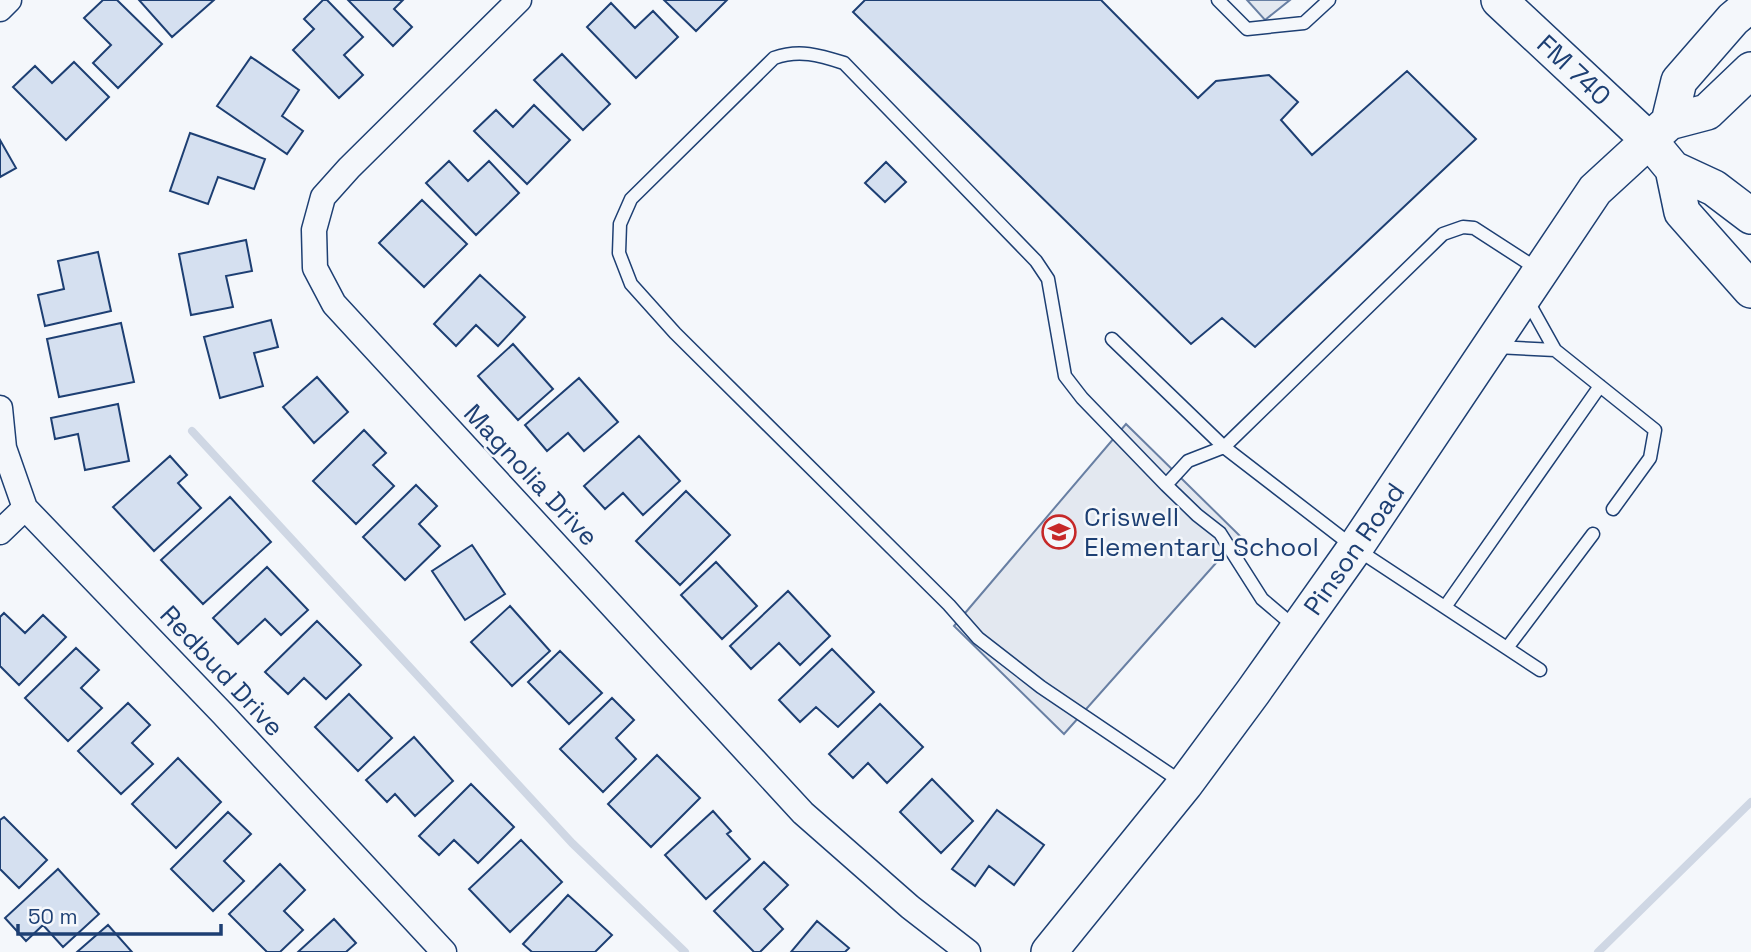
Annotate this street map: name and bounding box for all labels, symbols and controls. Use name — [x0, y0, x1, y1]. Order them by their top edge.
street label: FM 740 — [1530, 27, 1618, 113]
street label: Magnolia Drive — [456, 397, 606, 553]
street label: Pinson Road — [1296, 476, 1412, 622]
place label: Criswell Elementary School — [1084, 500, 1319, 564]
school or university icon: Criswell Elementary School — [1040, 513, 1078, 551]
street label: Redbud Drive — [153, 598, 291, 744]
scale bar — [18, 892, 220, 936]
text: 50 m — [28, 903, 78, 930]

